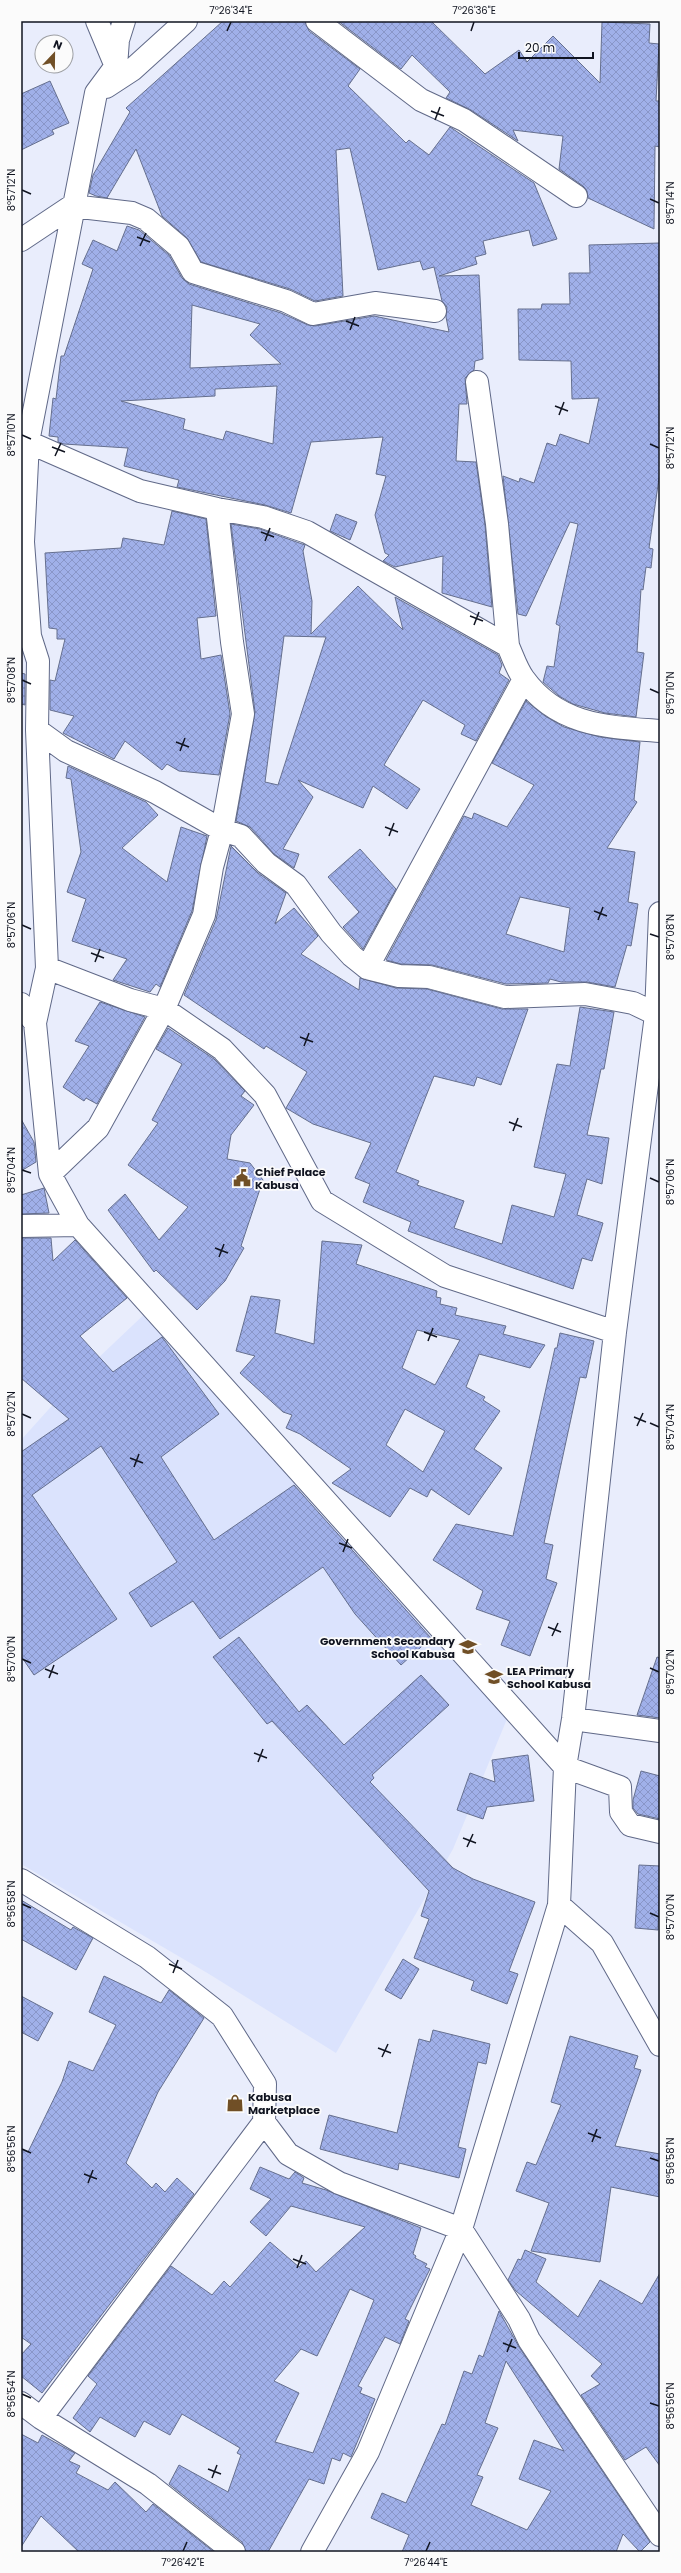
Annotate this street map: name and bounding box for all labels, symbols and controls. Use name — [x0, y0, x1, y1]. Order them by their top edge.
text: 7°26'34"E — [209, 3, 253, 18]
text: 7°26'36"E — [452, 3, 496, 18]
north arrow — [34, 34, 74, 74]
scale bar — [519, 34, 593, 60]
text: N — [51, 36, 65, 54]
text: 20 m — [525, 39, 555, 56]
text: 8°57'12"N — [4, 169, 19, 211]
text: 8°57'14"N — [663, 181, 678, 225]
text: 8°57'10"N — [4, 413, 19, 457]
text: 8°57'12"N — [663, 427, 678, 469]
text: 8°57'08"N — [4, 657, 19, 703]
text: 8°57'10"N — [663, 671, 678, 715]
text: 8°57'06"N — [4, 902, 19, 948]
text: 8°57'08"N — [663, 914, 678, 960]
text: 8°57'04"N — [4, 1147, 19, 1193]
text: 8°57'06"N — [663, 1159, 678, 1205]
place label: Chief Palace Kabusa — [255, 1164, 326, 1193]
public building icon: Chief Palace Kabusa — [232, 1168, 252, 1188]
text: 8°57'02"N — [4, 1391, 19, 1437]
text: 8°57'04"N — [663, 1404, 678, 1450]
place label: Government Secondary School Kabusa — [320, 1633, 455, 1662]
text: 8°57'00"N — [4, 1636, 19, 1682]
school or university icon: Government Secondary School Kabusa — [458, 1637, 478, 1657]
text: 8°57'02"N — [663, 1649, 678, 1695]
place label: LEA Primary School Kabusa — [507, 1663, 591, 1692]
school or university icon: LEA Primary School Kabusa — [484, 1667, 504, 1687]
text: 8°56'58"N — [4, 1880, 19, 1928]
text: 8°57'00"N — [663, 1894, 678, 1940]
place label: Kabusa Marketplace — [248, 2089, 320, 2118]
shop icon: Kabusa Marketplace — [225, 2093, 245, 2113]
text: 8°56'56"N — [4, 2125, 19, 2173]
text: 8°56'58"N — [663, 2137, 678, 2185]
text: 8°56'54"N — [4, 2370, 19, 2418]
text: 8°56'56"N — [663, 2382, 678, 2430]
text: 7°26'42"E — [161, 2555, 205, 2570]
text: 7°26'44"E — [404, 2555, 448, 2570]

